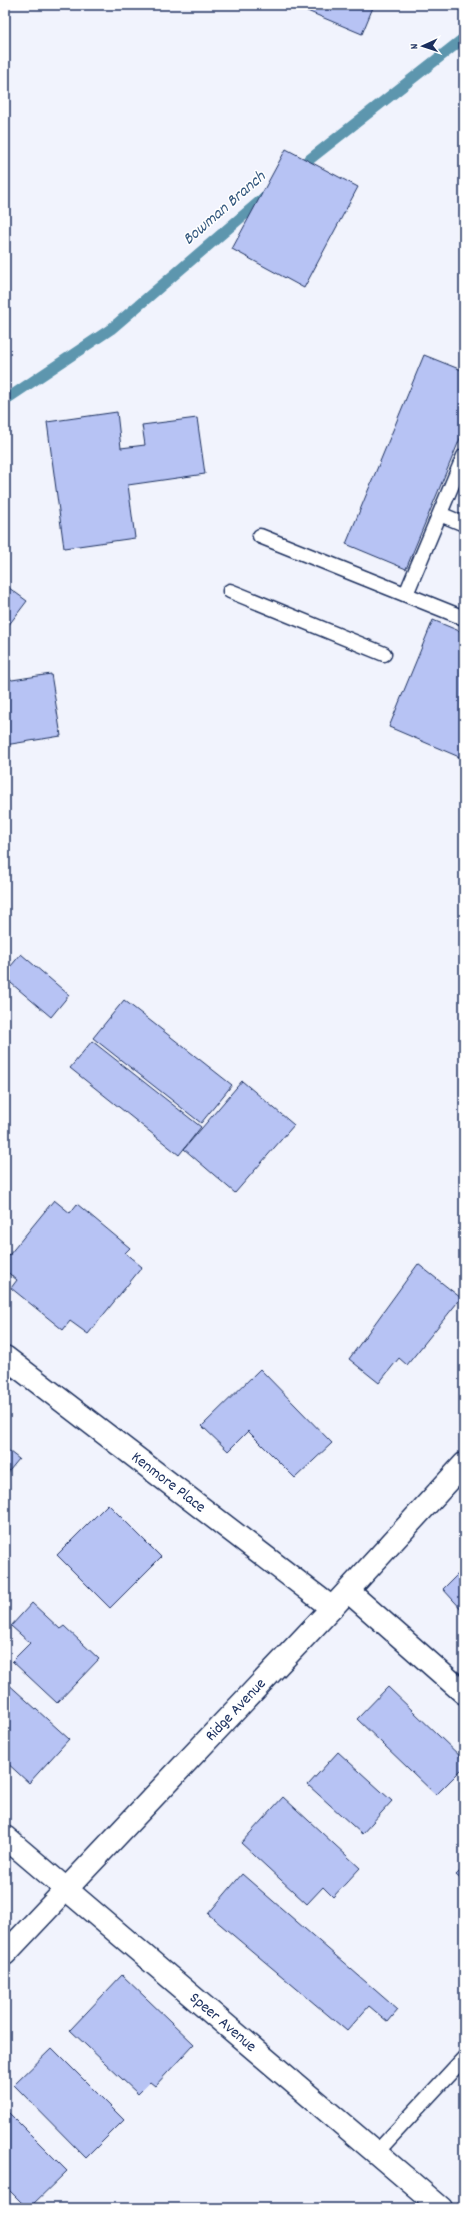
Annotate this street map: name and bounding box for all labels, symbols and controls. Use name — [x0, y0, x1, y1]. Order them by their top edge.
north arrow — [403, 26, 443, 66]
text: N — [407, 43, 423, 50]
water label: Bowman Branch — [178, 165, 273, 252]
street label: Kenmore Place — [126, 1446, 211, 1519]
street label: Ridge Avenue — [200, 1673, 272, 1747]
street label: Speer Avenue — [184, 1987, 261, 2058]

